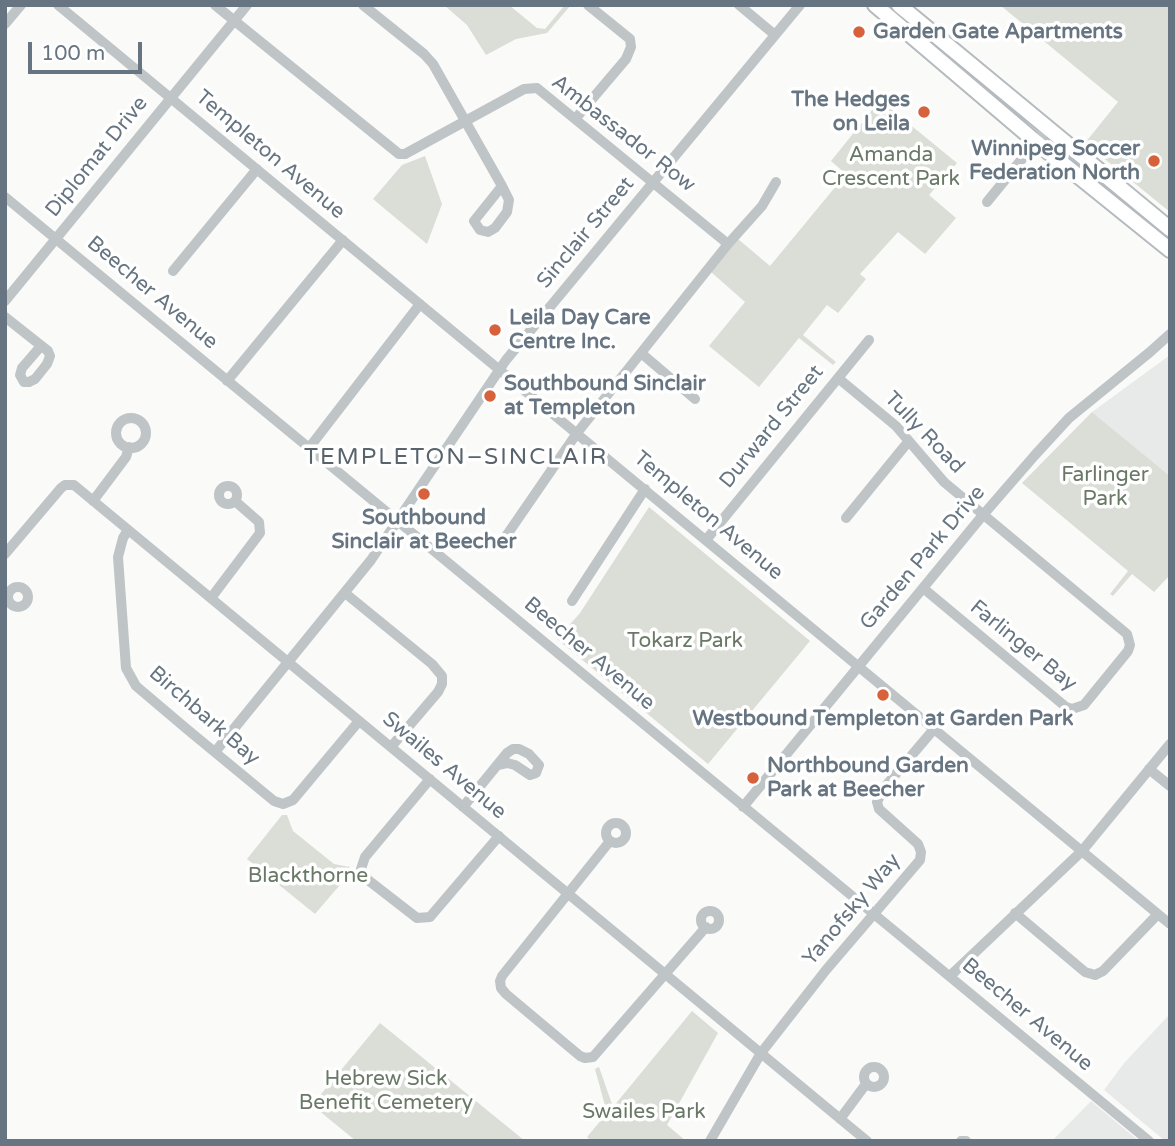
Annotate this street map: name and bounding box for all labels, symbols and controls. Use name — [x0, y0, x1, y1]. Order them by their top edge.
place label: Garden Gate Apartments — [873, 19, 1123, 45]
marker: Garden Gate Apartments — [851, 24, 867, 40]
scale bar — [32, 28, 145, 72]
text: 100 m — [41, 41, 105, 66]
street label: Ambassador Row — [546, 70, 700, 198]
street label: Templeton Avenue — [190, 85, 350, 225]
place label: The Hedges on Leila — [791, 87, 910, 137]
street label: Diplomat Drive — [41, 92, 153, 222]
marker: The Hedges on Leila — [916, 104, 932, 120]
place label: Winnipeg Soccer Federation North — [969, 136, 1140, 186]
park label: Amanda Crescent Park — [822, 142, 960, 192]
marker: Winnipeg Soccer Federation North — [1146, 153, 1162, 169]
street label: Sinclair Street — [532, 172, 640, 294]
street label: Beecher Avenue — [82, 231, 222, 355]
place label: Leila Day Care Centre Inc. — [509, 305, 651, 355]
marker: Leila Day Care Centre Inc. — [487, 322, 503, 338]
street label: Durward Street — [715, 360, 829, 494]
place label: Southbound Sinclair at Templeton — [504, 371, 706, 421]
street label: Tully Road — [879, 387, 969, 479]
marker: Southbound Sinclair at Templeton — [482, 388, 498, 404]
district label: TEMPLETON–SINCLAIR — [306, 444, 606, 472]
street label: Templeton Avenue — [628, 446, 788, 586]
park label: Farlinger Park — [1061, 462, 1149, 512]
street label: Garden Park Drive — [855, 481, 991, 635]
marker: Southbound Sinclair at Beecher — [416, 486, 432, 502]
place label: Southbound Sinclair at Beecher — [332, 505, 516, 555]
street label: Beecher Avenue — [519, 592, 659, 716]
street label: Farlinger Bay — [964, 595, 1082, 697]
park label: Tokarz Park — [627, 628, 743, 654]
street label: Birchbark Bay — [143, 661, 265, 771]
marker: Westbound Templeton at Garden Park — [875, 687, 891, 703]
place label: Westbound Templeton at Garden Park — [692, 706, 1074, 732]
street label: Swailes Avenue — [377, 707, 511, 825]
place label: Northbound Garden Park at Beecher — [767, 753, 969, 803]
marker: Northbound Garden Park at Beecher — [745, 770, 761, 786]
street label: Yanofsky Way — [798, 849, 906, 971]
park label: Blackthorne — [248, 863, 368, 889]
street label: Beecher Avenue — [957, 953, 1097, 1077]
park label: Hebrew Sick Benefit Cemetery — [299, 1066, 473, 1116]
park label: Swailes Park — [582, 1099, 706, 1125]

